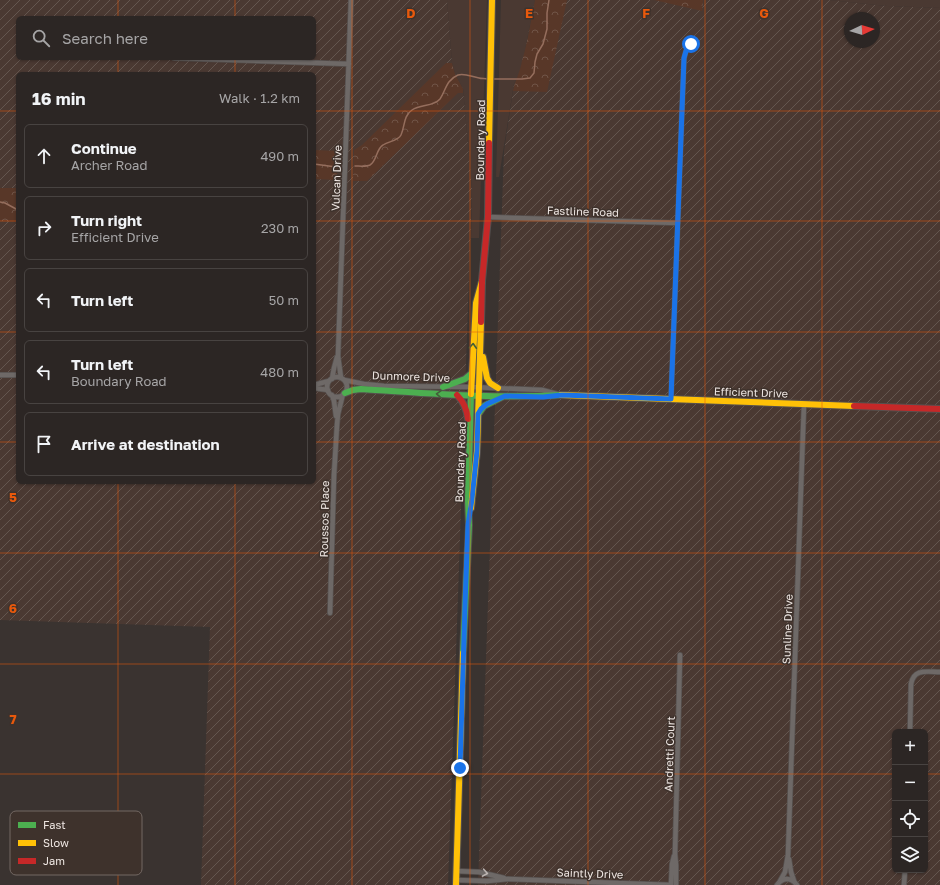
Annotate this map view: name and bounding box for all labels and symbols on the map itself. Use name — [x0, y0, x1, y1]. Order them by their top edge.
text: D — [406, 5, 416, 21]
text: E — [525, 5, 533, 21]
text: F — [642, 5, 650, 21]
text: G — [759, 5, 769, 21]
north arrow — [844, 12, 880, 48]
route start — [682, 35, 700, 53]
street label: Boundary Road — [473, 99, 487, 181]
street label: Vulcan Drive — [328, 145, 344, 211]
street label: Fastline Road — [547, 203, 619, 219]
one-way arrow — [469, 343, 477, 349]
street label: Dunmore Drive — [372, 368, 450, 384]
street label: Efficient Drive — [714, 384, 788, 400]
one-way arrow — [436, 390, 442, 398]
street label: Boundary Road — [452, 421, 468, 503]
street label: Roussos Place — [317, 481, 331, 557]
text: 5 — [9, 489, 17, 505]
street label: Sunline Drive — [779, 594, 795, 664]
text: 6 — [9, 600, 17, 616]
text: 7 — [9, 711, 17, 727]
street label: Andretti Court — [661, 716, 677, 792]
route end — [451, 759, 469, 777]
legend — [10, 811, 142, 875]
text: Fast — [43, 818, 66, 831]
text: Slow — [43, 836, 69, 849]
text: Jam — [43, 854, 65, 867]
street label: Saintly Drive — [556, 865, 624, 881]
one-way arrow — [482, 868, 488, 877]

